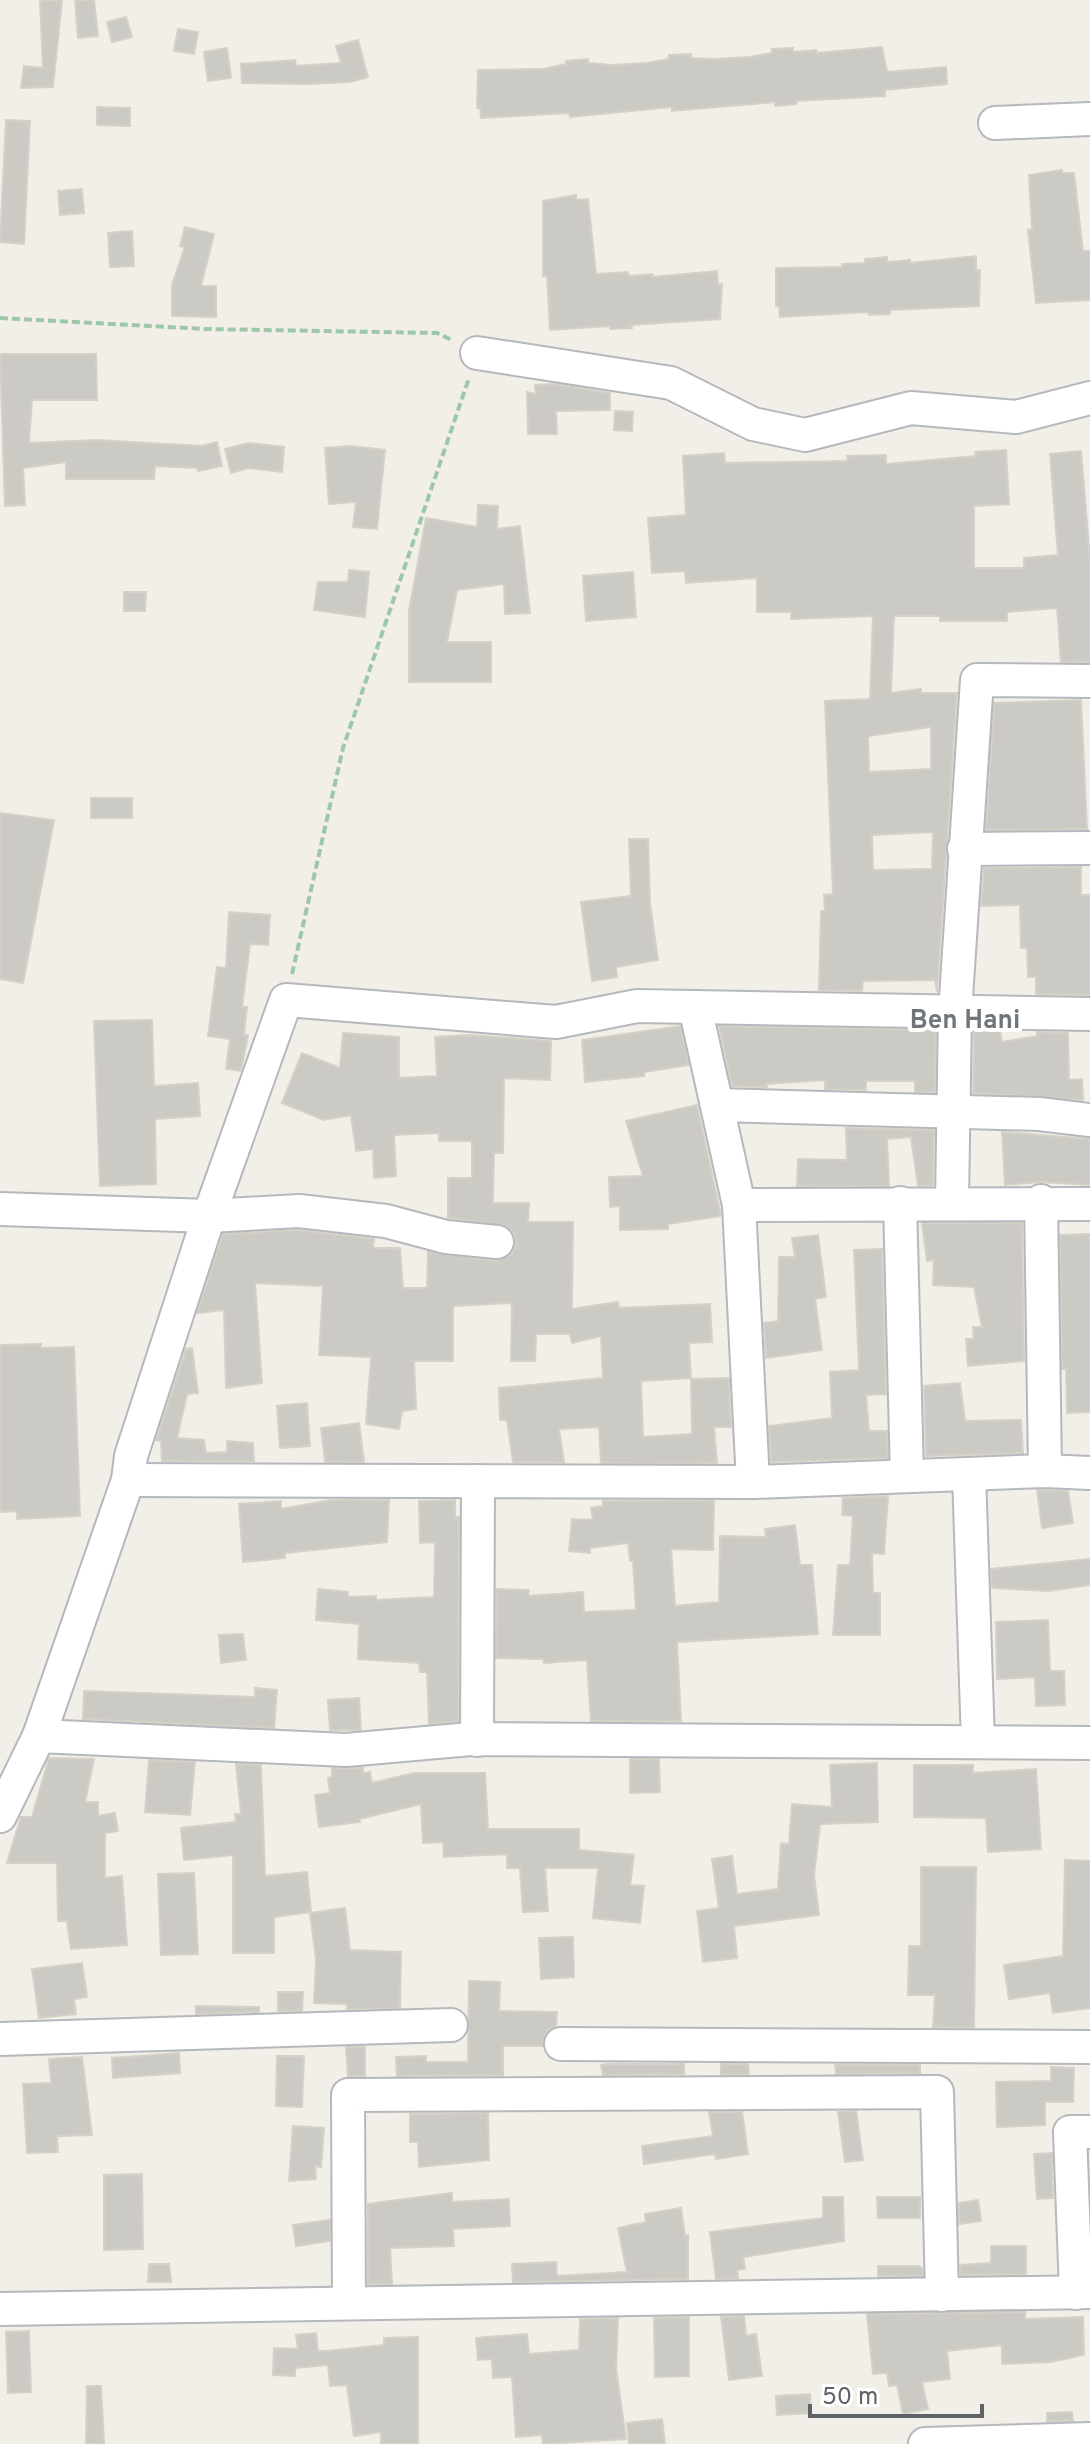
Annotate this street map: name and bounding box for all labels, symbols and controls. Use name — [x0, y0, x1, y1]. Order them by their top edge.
district label: Ben Hani — [910, 1005, 1020, 1038]
scale bar — [810, 2368, 982, 2418]
text: 50 m — [822, 2383, 878, 2413]

